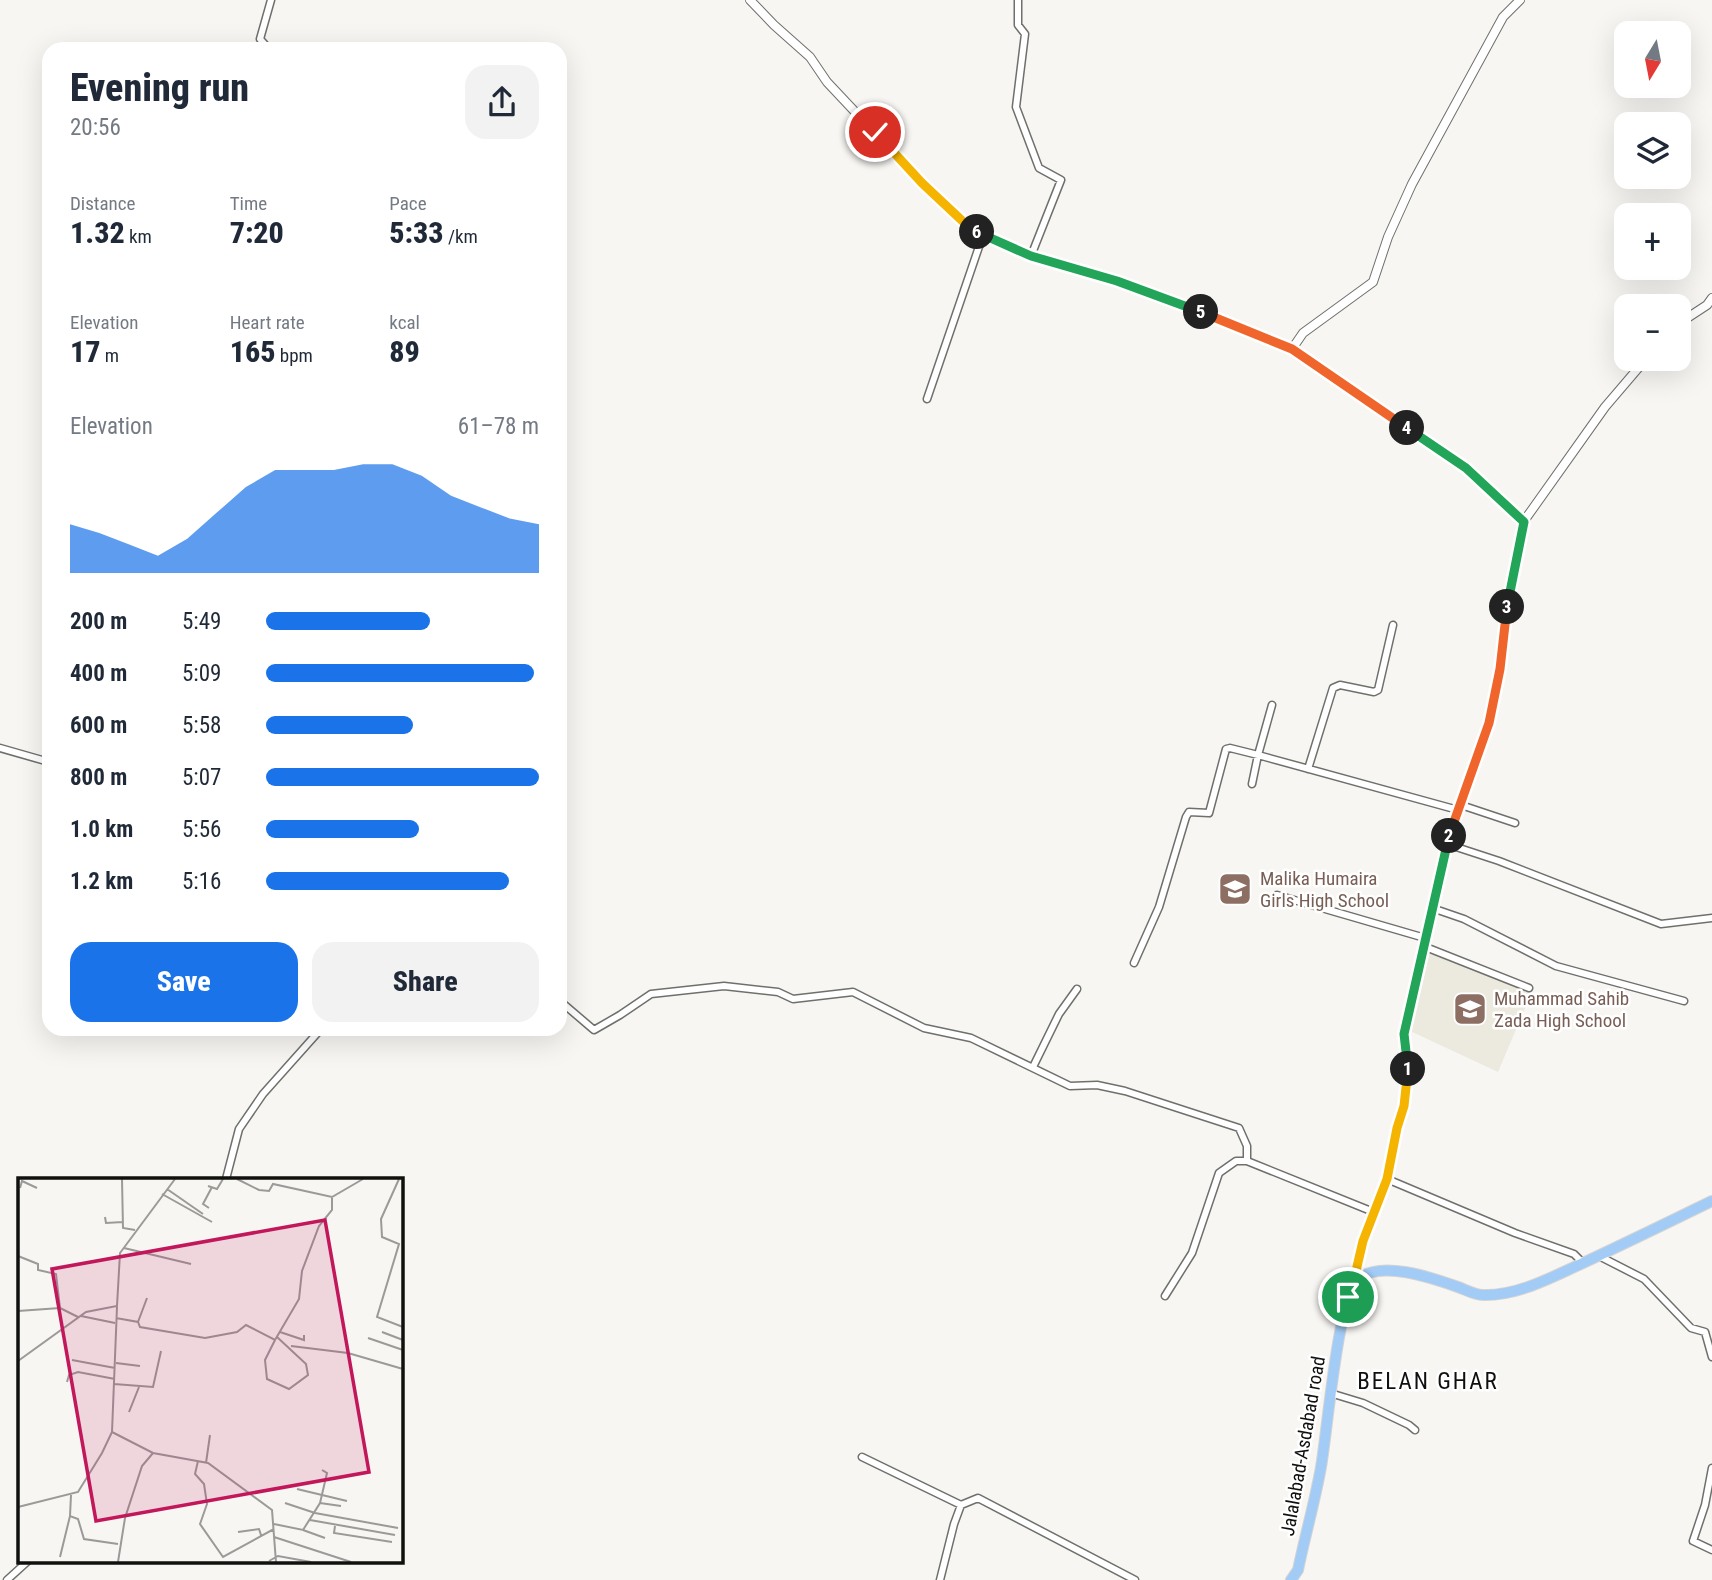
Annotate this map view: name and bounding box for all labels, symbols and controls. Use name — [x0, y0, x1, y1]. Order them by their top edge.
north arrow — [1614, 21, 1690, 98]
map controls — [1614, 21, 1691, 371]
button: share — [465, 65, 539, 139]
text: Evening run — [70, 66, 249, 110]
pin — [845, 102, 905, 162]
button: layers — [1614, 112, 1691, 189]
icon: check — [856, 113, 894, 151]
text: 20:56 — [70, 114, 121, 141]
text: Distance — [70, 192, 135, 215]
text: Time — [230, 192, 267, 215]
text: Pace — [389, 192, 427, 215]
button: + — [1614, 203, 1691, 280]
text: 1.32 — [70, 215, 125, 250]
text: 7:20 — [230, 215, 284, 250]
text: 5:33 — [389, 215, 444, 250]
pin: 6 — [960, 215, 995, 250]
text: 6 — [972, 220, 981, 243]
text: km — [125, 225, 152, 248]
text: /km — [444, 225, 478, 248]
pin: 5 — [1184, 294, 1218, 330]
button: − — [1614, 294, 1691, 371]
text: 5 — [1196, 300, 1205, 323]
text: Elevation — [70, 311, 138, 334]
text: Heart rate — [230, 311, 305, 334]
text: kcal — [389, 311, 420, 334]
text: 17 — [70, 334, 101, 369]
text: 165 — [230, 334, 275, 369]
text: 89 — [389, 334, 420, 369]
text: m — [101, 344, 119, 367]
text: bpm — [275, 344, 313, 367]
pin: 4 — [1390, 410, 1424, 446]
text: Elevation — [70, 413, 153, 440]
text: 61–78 m — [458, 413, 539, 440]
text: 4 — [1402, 416, 1411, 439]
pin: 3 — [1490, 590, 1524, 624]
text: 3 — [1502, 595, 1511, 618]
text: 200 m — [70, 608, 127, 635]
text: 5:49 — [182, 608, 221, 635]
text: 400 m — [70, 660, 127, 687]
text: 5:09 — [182, 660, 221, 687]
text: 600 m — [70, 712, 127, 739]
text: 5:58 — [182, 712, 221, 739]
text: 800 m — [70, 764, 127, 791]
text: 5:07 — [182, 764, 221, 791]
text: 1.0 km — [70, 816, 133, 843]
text: 5:56 — [182, 816, 221, 843]
pin: 2 — [1432, 818, 1466, 854]
text: 2 — [1444, 824, 1453, 847]
place label: Malika Humaira Girls High School — [1260, 867, 1389, 912]
text: 1.2 km — [70, 868, 133, 895]
text: 5:16 — [182, 868, 221, 895]
school or university icon: Malika Humaira Girls High School — [1216, 870, 1254, 908]
button: Save — [70, 942, 298, 1022]
button: Share — [312, 942, 539, 1022]
place label: Muhammad Sahib Zada High School — [1494, 987, 1629, 1032]
school or university icon: Muhammad Sahib Zada High School — [1451, 990, 1489, 1028]
pin: 1 — [1390, 1052, 1426, 1086]
text: 1 — [1403, 1057, 1412, 1080]
inset map — [18, 1178, 402, 1562]
pin — [1318, 1267, 1378, 1327]
icon: arrive — [1329, 1278, 1367, 1316]
street label: Jalalabad-Asdabad road — [1276, 1354, 1330, 1538]
district label: BELAN GHAR — [1357, 1368, 1499, 1395]

